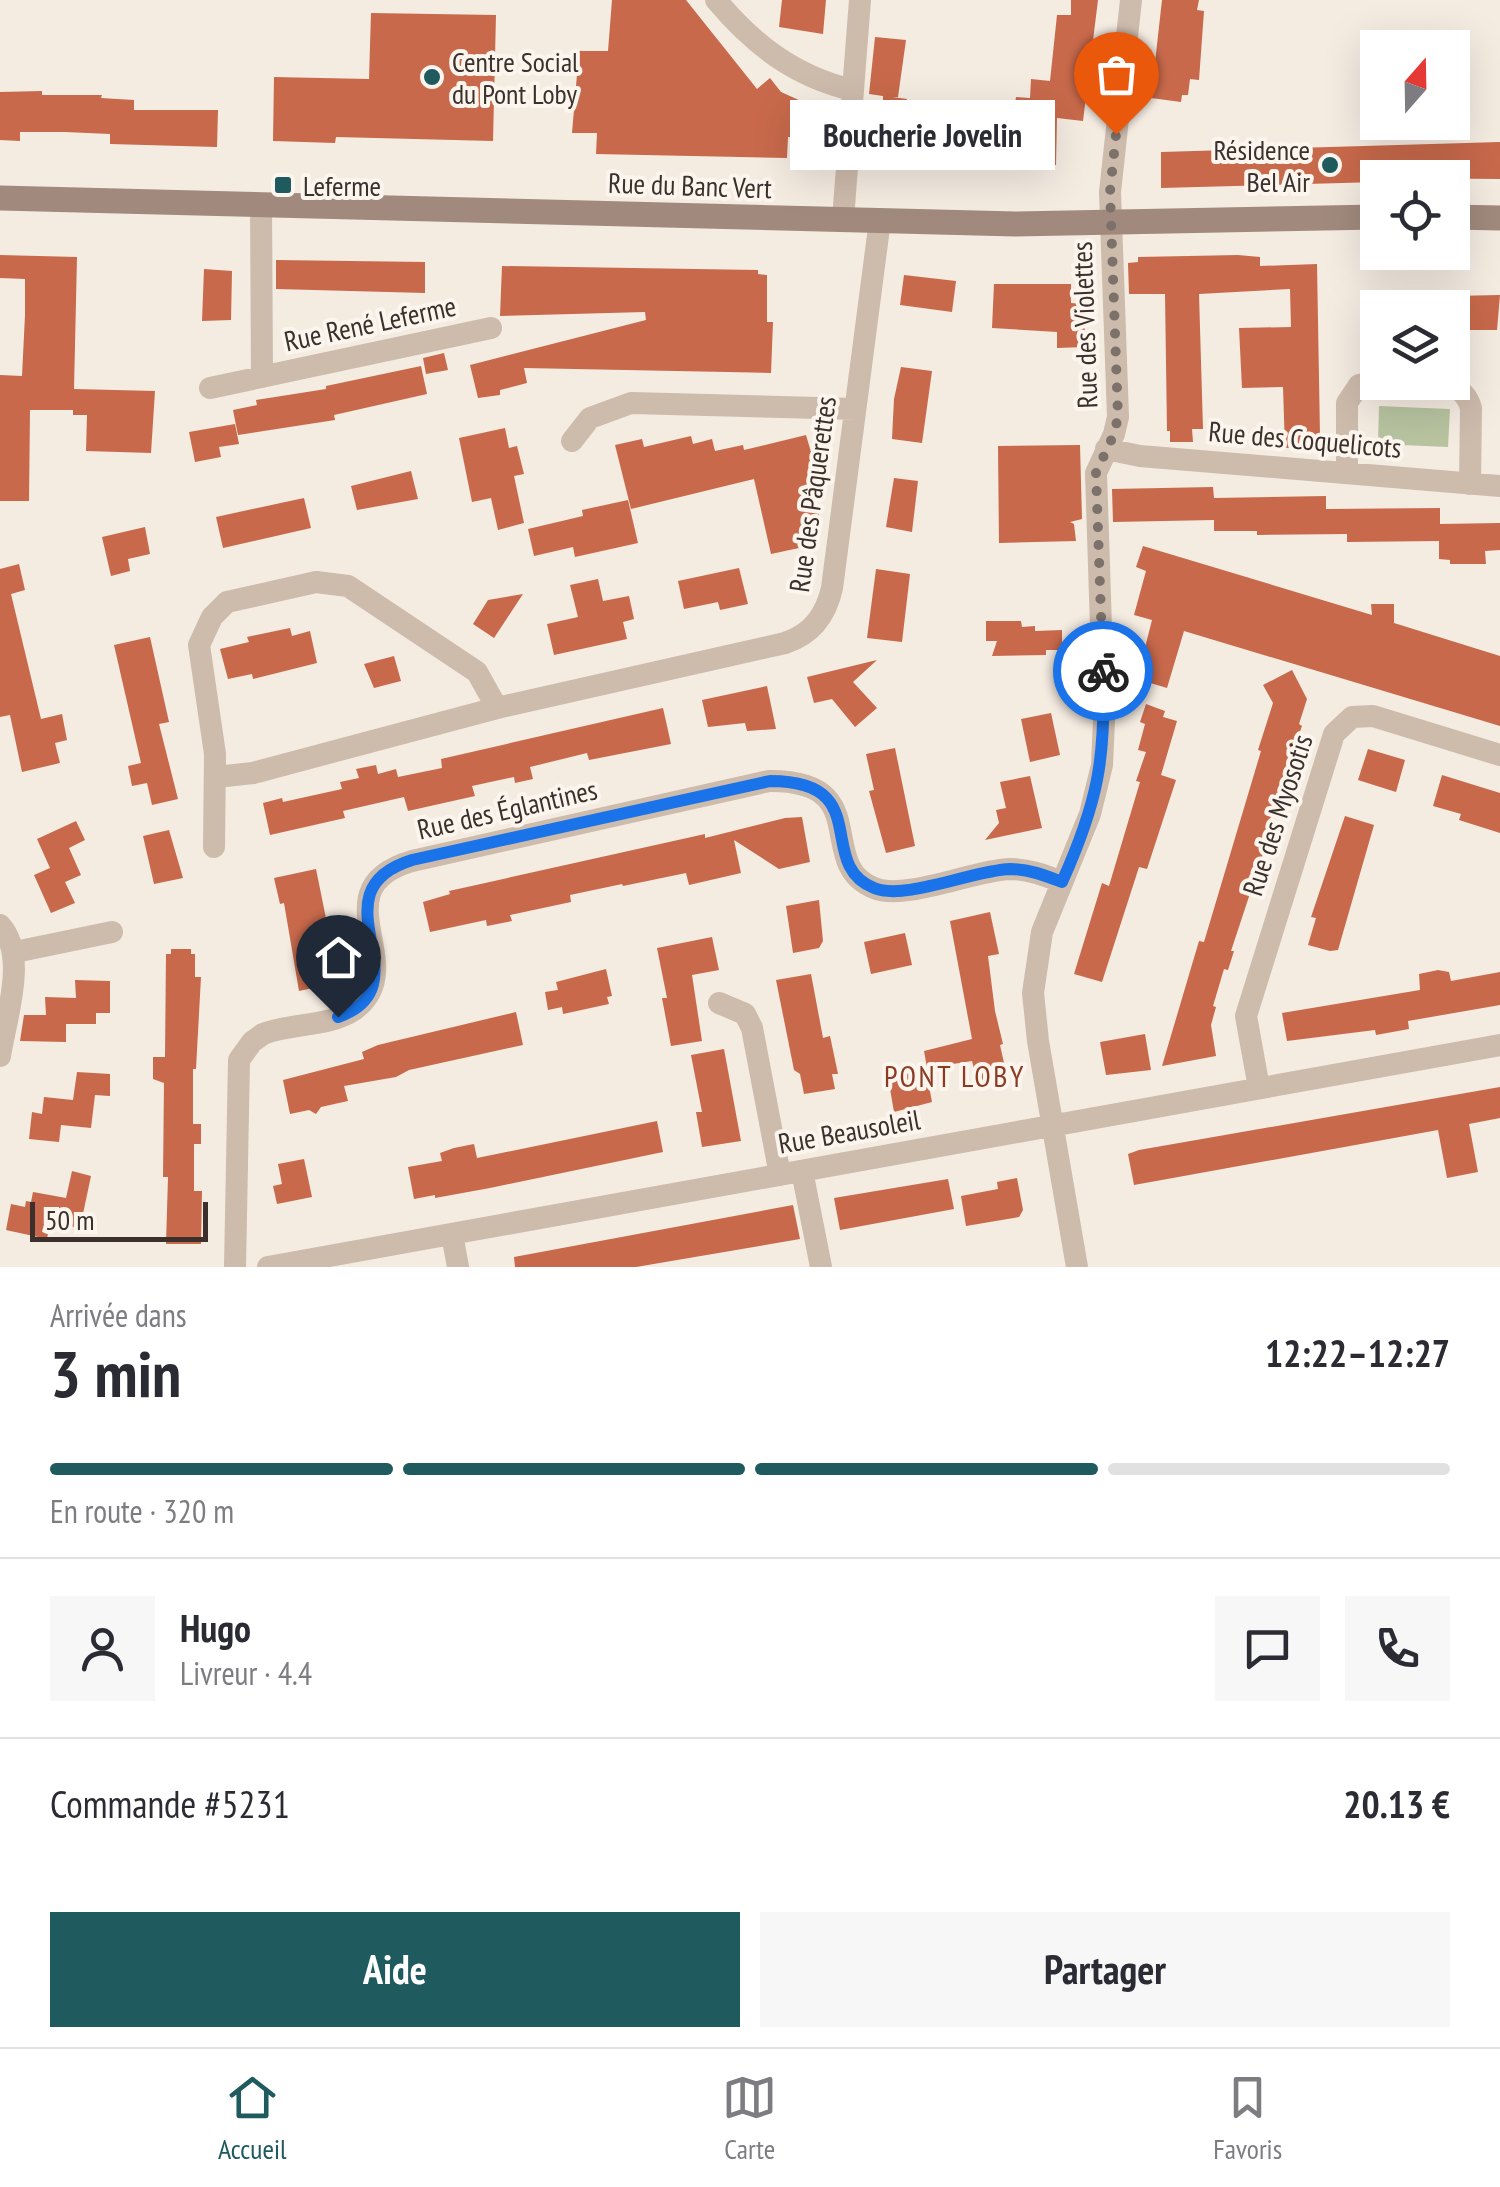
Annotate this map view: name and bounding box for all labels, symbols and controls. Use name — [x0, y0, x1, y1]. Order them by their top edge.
north arrow — [1360, 30, 1470, 140]
map controls — [1360, 30, 1470, 400]
pin — [1074, 32, 1159, 135]
place label: Centre Social du Pont Loby — [452, 43, 579, 112]
icon: bag — [1089, 47, 1144, 102]
marker: Centre Social du Pont Loby — [421, 66, 443, 88]
callout: Boucherie Jovelin — [791, 99, 1056, 169]
text: Boucherie Jovelin — [823, 114, 1022, 156]
place label: Résidence Bel Air — [1214, 131, 1310, 200]
marker: Résidence Bel Air — [1319, 154, 1341, 176]
button: locate — [1360, 160, 1470, 270]
street label: Rue du Banc Vert — [607, 164, 773, 206]
place label: Leferme — [303, 167, 381, 204]
marker: Leferme — [272, 174, 294, 196]
street label: Rue des Violettes — [1063, 241, 1105, 409]
street label: Rue René Leferme — [281, 287, 459, 359]
button: layers — [1360, 290, 1470, 400]
street label: Rue des Pâquerettes — [780, 394, 844, 594]
street label: Rue des Coquelicots — [1207, 412, 1403, 466]
courier — [1053, 621, 1153, 721]
icon: bike — [1076, 644, 1131, 699]
street label: Rue des Myosotis — [1234, 730, 1320, 900]
street label: Rue des Églantines — [413, 770, 601, 848]
pin — [296, 915, 381, 1018]
icon: home — [311, 930, 366, 985]
district label: PONT LOBY — [884, 1056, 1026, 1095]
street label: Rue Beausoleil — [775, 1100, 923, 1162]
scale bar — [30, 1197, 208, 1242]
text: 50 m — [45, 1201, 94, 1238]
text: Arrivée dans — [50, 1294, 187, 1336]
text: 12:22–12:27 — [1265, 1328, 1450, 1377]
text: 3 min — [50, 1331, 181, 1415]
text: En route · 320 m — [50, 1490, 234, 1532]
button: person — [50, 1596, 155, 1701]
button: chat — [1215, 1596, 1320, 1701]
button: phone — [1345, 1596, 1450, 1701]
text: Hugo — [180, 1603, 251, 1652]
text: Livreur · 4.4 — [180, 1652, 312, 1694]
text: Commande #5231 — [50, 1779, 290, 1828]
text: 20.13 € — [1343, 1779, 1450, 1828]
button: Aide — [50, 1912, 740, 2027]
button: Partager — [760, 1912, 1450, 2027]
tab: Accueil — [218, 2070, 287, 2167]
tab: Carte — [722, 2070, 777, 2167]
tab: Favoris — [1213, 2070, 1282, 2167]

